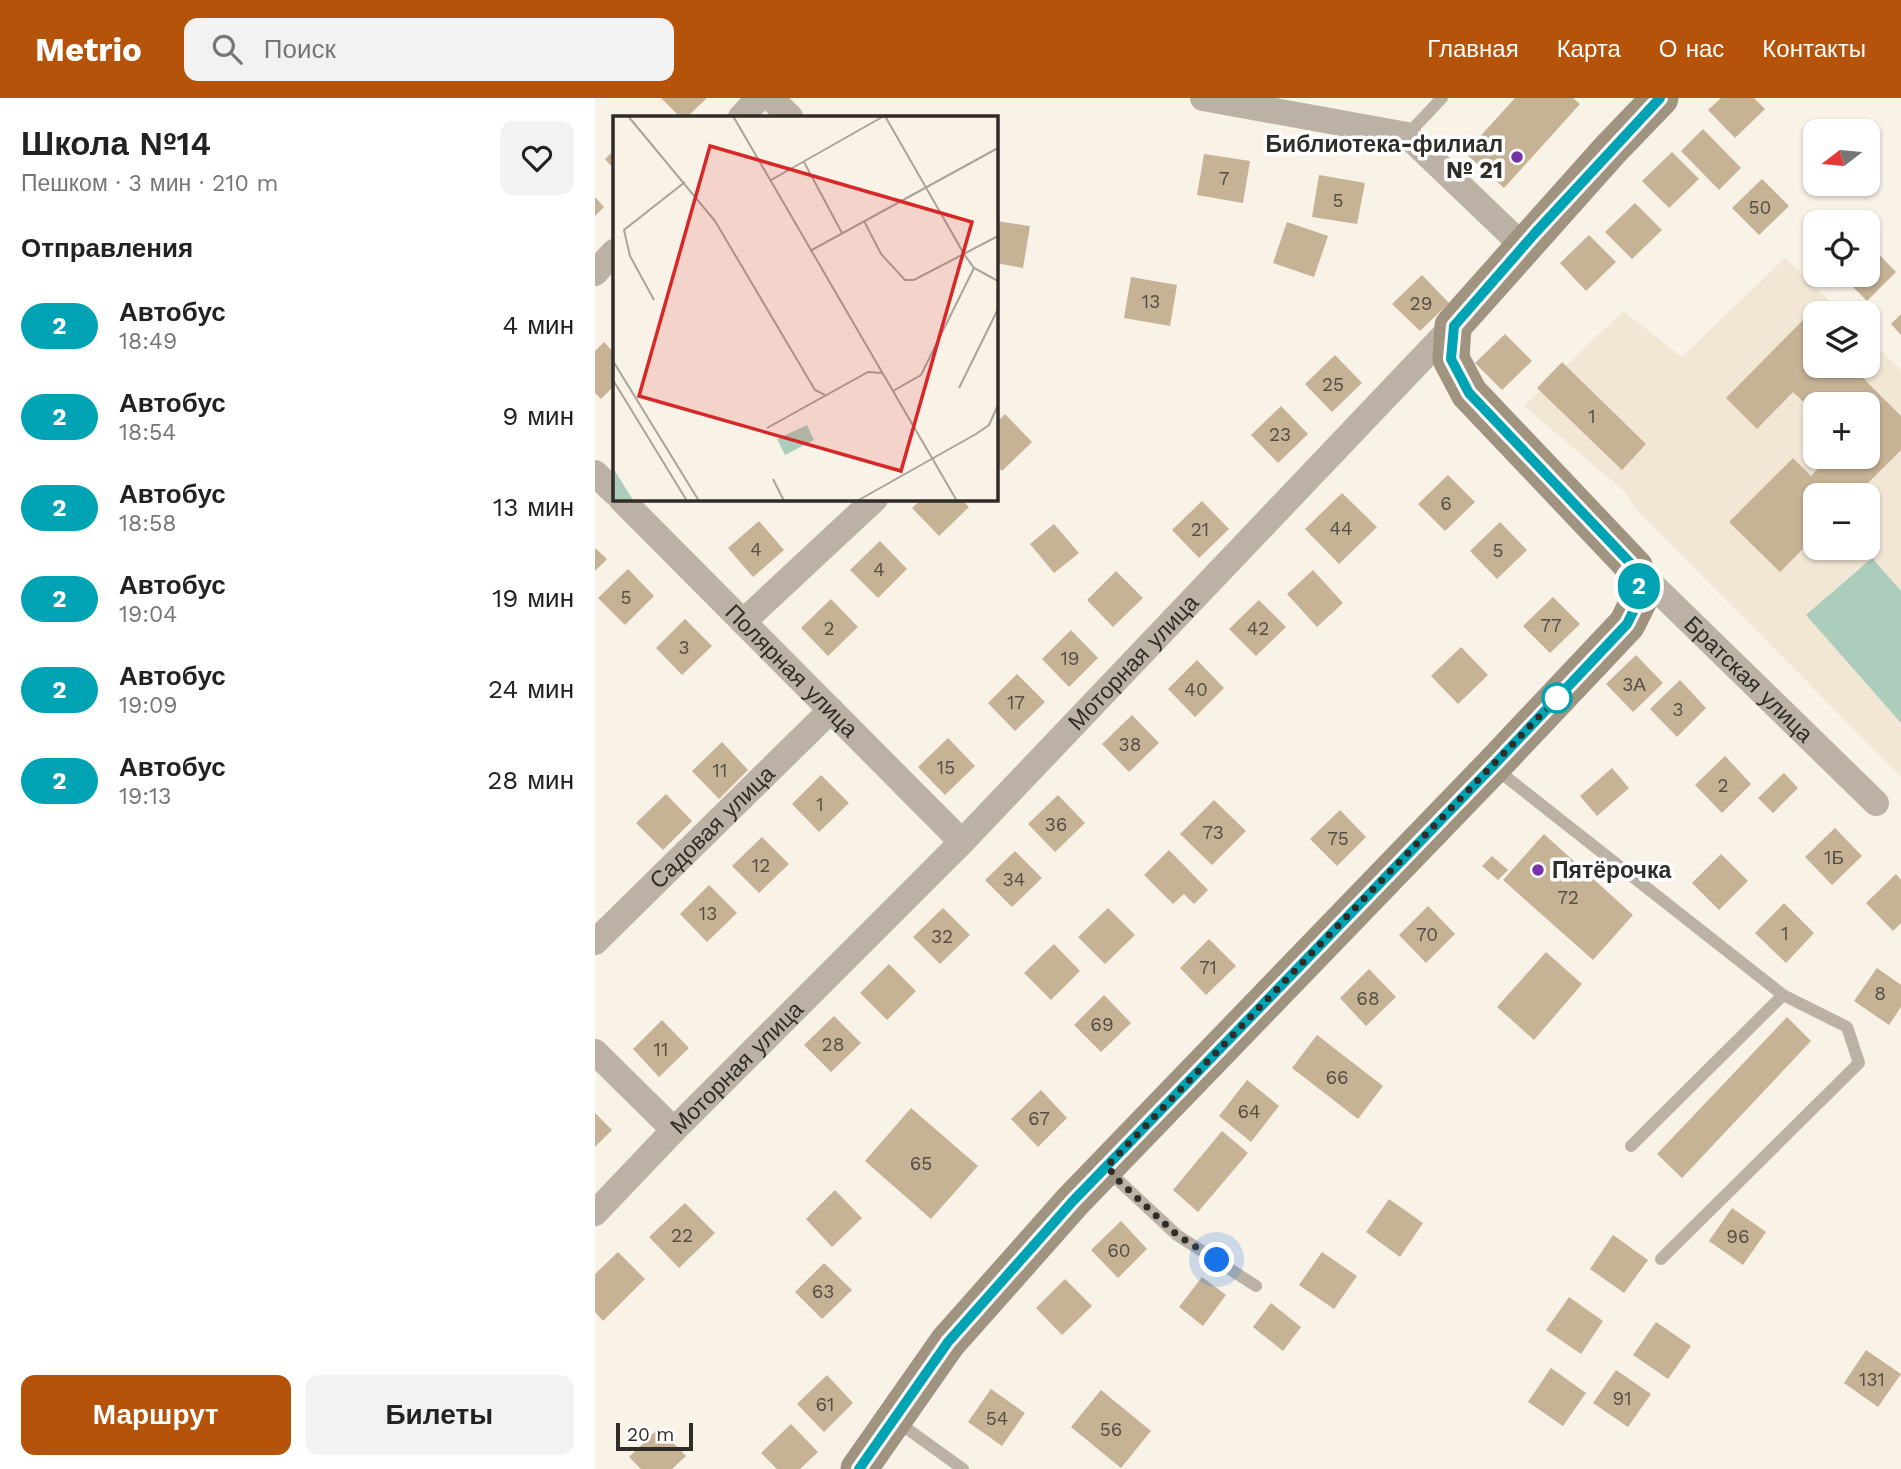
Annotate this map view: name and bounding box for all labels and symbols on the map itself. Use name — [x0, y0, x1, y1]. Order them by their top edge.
inset map — [613, 116, 997, 500]
north arrow — [1803, 119, 1879, 196]
place label: Библиотека-филиал № 21 — [1266, 131, 1503, 184]
marker: Библиотека-филиал № 21 — [1509, 149, 1525, 165]
house number: 7 — [1219, 167, 1229, 190]
house number: 5 — [1332, 189, 1344, 212]
house number: 50 — [1749, 196, 1771, 219]
house number: 13 — [1142, 290, 1160, 313]
house number: 29 — [1410, 292, 1432, 315]
house number: 25 — [1322, 373, 1344, 396]
house number: 1 — [1588, 405, 1596, 428]
house number: 23 — [1269, 423, 1291, 446]
house number: 6 — [1440, 492, 1452, 515]
house number: 44 — [1329, 517, 1353, 540]
house number: 21 — [1191, 518, 1209, 541]
house number: 4 — [750, 538, 762, 561]
house number: 5 — [1492, 539, 1504, 562]
house number: 4 — [873, 558, 885, 581]
line badge: 2 — [1616, 563, 1662, 609]
house number: 5 — [620, 586, 632, 609]
street label: Моторная улица — [1062, 589, 1204, 736]
street label: Полярная улица — [720, 598, 864, 743]
street label: Братская улица — [1679, 610, 1819, 748]
house number: 77 — [1540, 614, 1562, 637]
house number: 2 — [823, 617, 835, 640]
house number: 42 — [1247, 617, 1269, 640]
house number: 3 — [678, 636, 690, 659]
house number: 19 — [1060, 647, 1080, 670]
house number: 3А — [1622, 673, 1646, 696]
house number: 40 — [1184, 678, 1208, 701]
unlabelled marker — [1542, 683, 1572, 713]
house number: 17 — [1007, 691, 1025, 714]
house number: 3 — [1672, 698, 1684, 721]
house number: 38 — [1119, 733, 1141, 756]
house number: 15 — [937, 756, 955, 779]
house number: 11 — [713, 759, 727, 782]
street label: Садовая улица — [644, 760, 780, 894]
house number: 2 — [1717, 774, 1729, 797]
house number: 1 — [816, 793, 824, 816]
house number: 36 — [1045, 813, 1067, 836]
house number: 73 — [1202, 821, 1224, 844]
house number: 75 — [1327, 827, 1349, 850]
house number: 1Б — [1824, 846, 1844, 869]
house number: 12 — [752, 854, 770, 877]
place label: Пятёрочка — [1552, 857, 1671, 884]
marker: Пятёрочка — [1530, 862, 1546, 878]
house number: 34 — [1003, 868, 1025, 891]
house number: 72 — [1557, 886, 1579, 909]
house number: 13 — [699, 902, 717, 925]
house number: 1 — [1781, 922, 1789, 945]
house number: 70 — [1416, 923, 1438, 946]
house number: 32 — [931, 925, 953, 948]
house number: 71 — [1199, 956, 1217, 979]
house number: 8 — [1874, 982, 1886, 1005]
house number: 68 — [1356, 987, 1380, 1010]
street label: Моторная улица — [665, 995, 809, 1139]
house number: 69 — [1090, 1013, 1114, 1036]
house number: 28 — [822, 1033, 844, 1056]
house number: 11 — [654, 1038, 668, 1061]
house number: 66 — [1325, 1066, 1349, 1089]
house number: 64 — [1237, 1100, 1261, 1123]
house number: 67 — [1028, 1107, 1050, 1130]
house number: 65 — [910, 1152, 932, 1175]
house number: 22 — [671, 1224, 693, 1247]
house number: 96 — [1726, 1225, 1750, 1248]
house number: 60 — [1107, 1239, 1131, 1262]
your location — [1199, 1242, 1234, 1277]
house number: 63 — [812, 1280, 834, 1303]
house number: 131 — [1859, 1368, 1885, 1391]
house number: 91 — [1612, 1387, 1632, 1410]
house number: 61 — [816, 1393, 834, 1416]
house number: 54 — [986, 1407, 1008, 1430]
house number: 56 — [1100, 1418, 1122, 1441]
scale bar — [616, 1420, 693, 1452]

